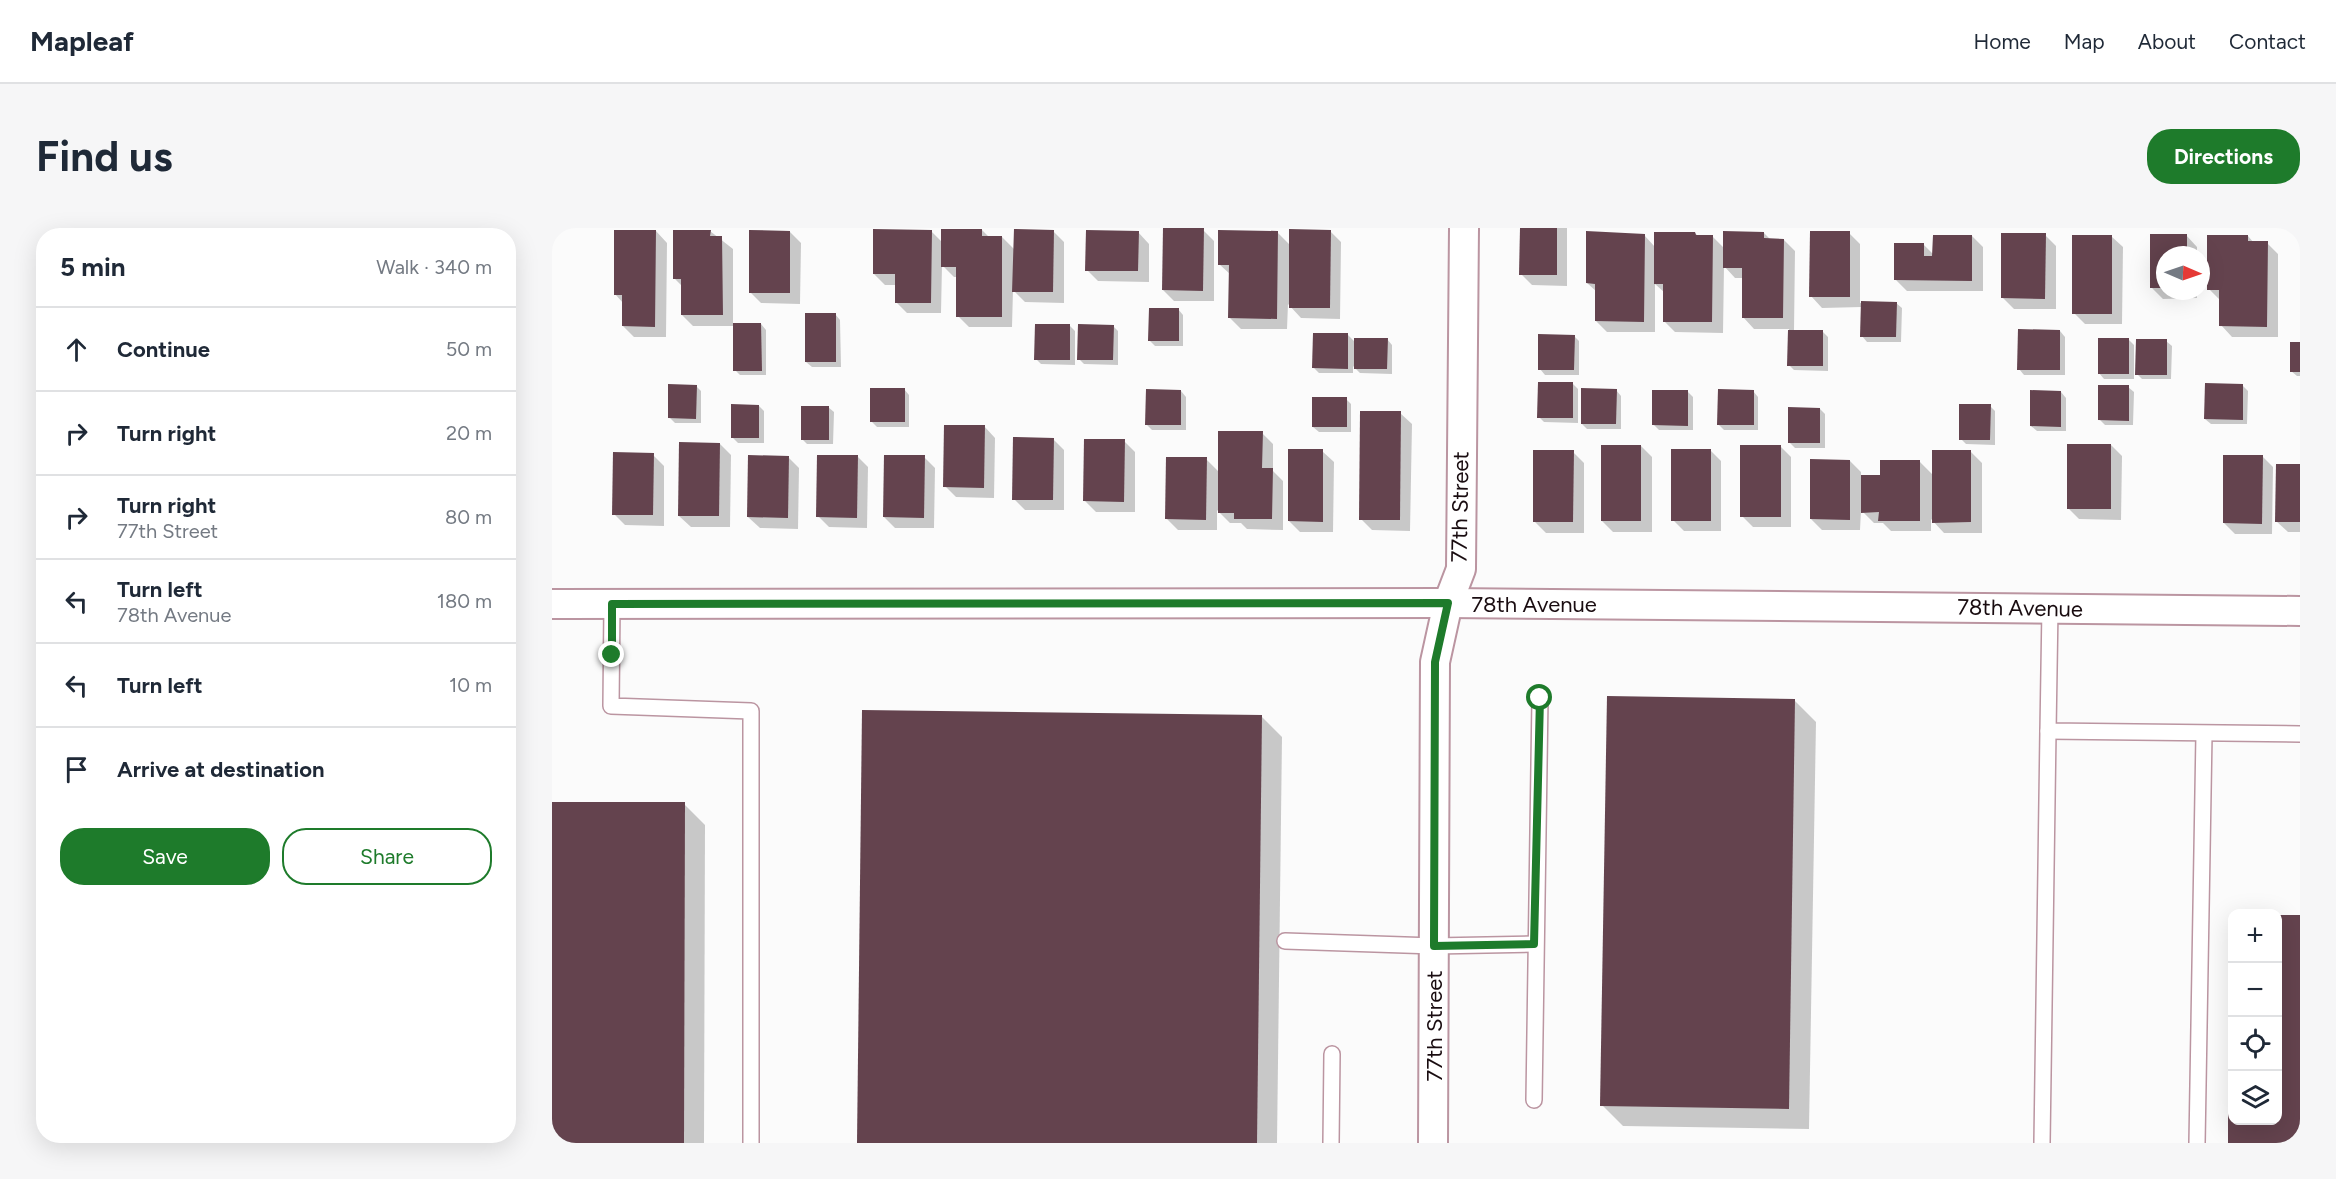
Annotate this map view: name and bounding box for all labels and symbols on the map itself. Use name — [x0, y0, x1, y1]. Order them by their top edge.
north arrow — [2156, 246, 2210, 300]
street label: 77th Street — [1446, 451, 1474, 563]
street label: 78th Avenue — [1471, 591, 1597, 618]
street label: 78th Avenue — [1957, 593, 2083, 623]
route end — [598, 641, 624, 667]
route start — [1526, 684, 1552, 710]
street label: 77th Street — [1421, 970, 1448, 1082]

